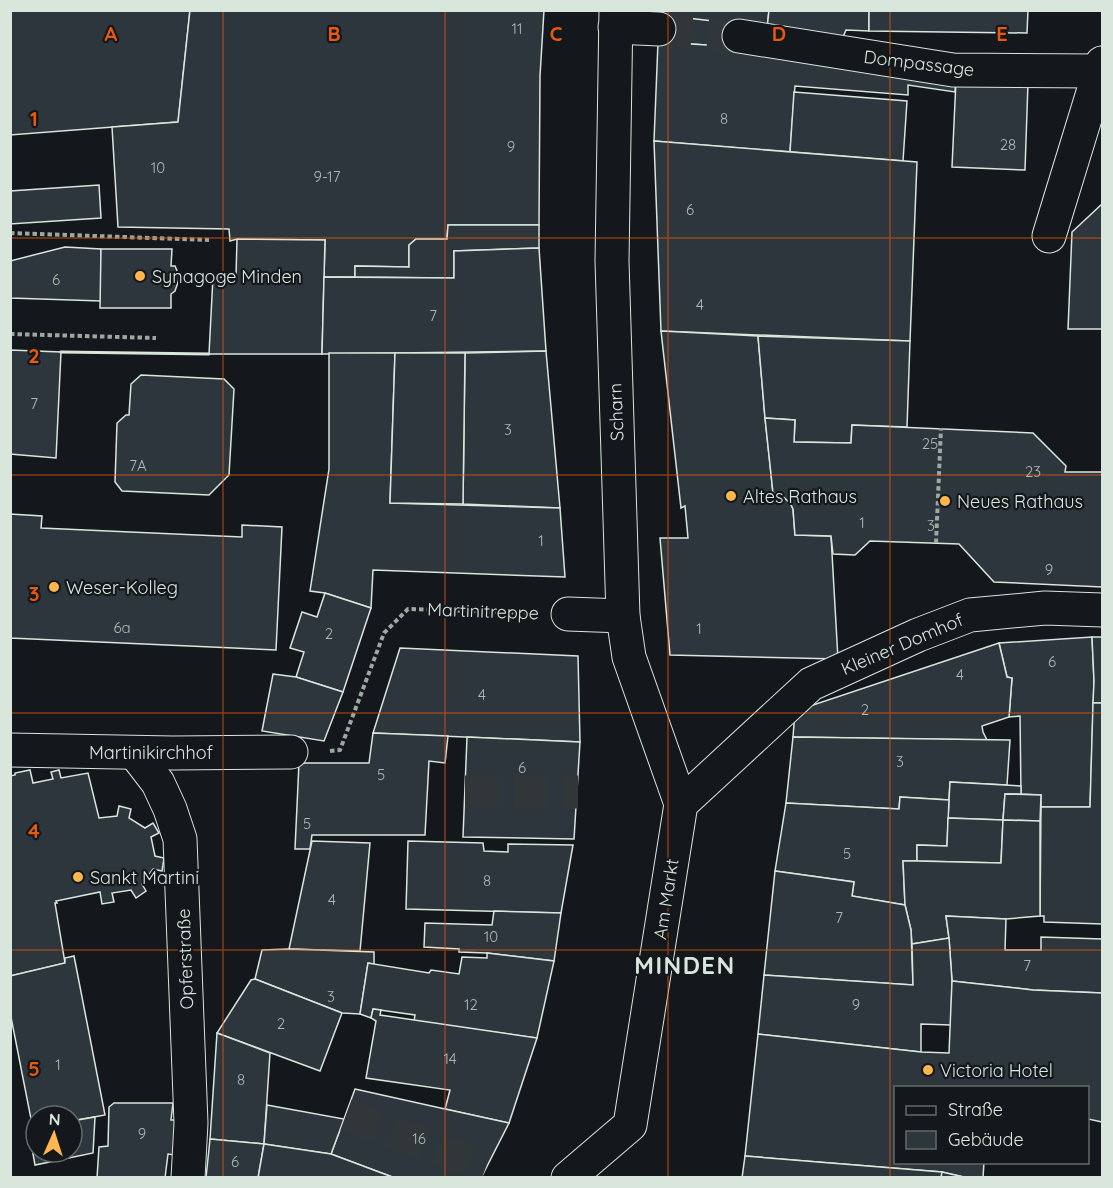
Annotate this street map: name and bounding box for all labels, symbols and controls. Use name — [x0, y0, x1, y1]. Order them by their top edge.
house number: 11 — [511, 19, 523, 38]
text: A — [105, 21, 118, 46]
text: B — [327, 21, 341, 46]
text: C — [550, 21, 563, 46]
text: D — [772, 21, 786, 46]
text: E — [996, 21, 1008, 46]
street label: Dompassage — [862, 45, 976, 81]
text: 1 — [30, 106, 38, 131]
house number: 8 — [720, 109, 728, 128]
house number: 28 — [1000, 135, 1016, 154]
house number: 9 — [507, 137, 515, 156]
house number: 10 — [151, 158, 165, 177]
house number: 9-17 — [314, 167, 341, 186]
house number: 6 — [686, 200, 694, 219]
place label: Synagoge Minden — [152, 265, 302, 288]
marker: Synagoge Minden — [133, 269, 147, 283]
house number: 6 — [52, 270, 60, 289]
house number: 4 — [696, 295, 704, 314]
house number: 7 — [429, 306, 437, 325]
text: 2 — [28, 343, 40, 368]
street label: Scharn — [603, 383, 629, 441]
house number: 7 — [30, 394, 38, 413]
house number: 3 — [504, 420, 512, 439]
house number: 25 — [922, 434, 938, 453]
house number: 7A — [129, 456, 147, 475]
house number: 23 — [1025, 462, 1041, 481]
place label: Altes Rathaus — [743, 485, 857, 508]
marker: Altes Rathaus — [724, 489, 738, 503]
place label: Neues Rathaus — [957, 490, 1083, 513]
marker: Neues Rathaus — [938, 494, 952, 508]
house number: 1 — [859, 513, 865, 532]
house number: 3 — [927, 516, 935, 535]
house number: 1 — [538, 531, 544, 550]
house number: 9 — [1045, 560, 1053, 579]
place label: Weser-Kolleg — [66, 576, 178, 599]
marker: Weser-Kolleg — [47, 580, 61, 594]
text: 3 — [29, 581, 39, 606]
street label: Martinitreppe — [427, 598, 539, 624]
street label: Kleiner Domhof — [837, 608, 967, 680]
house number: 6a — [113, 618, 131, 637]
house number: 1 — [696, 619, 702, 638]
house number: 2 — [325, 624, 333, 643]
house number: 6 — [1048, 652, 1056, 671]
house number: 4 — [956, 665, 964, 684]
house number: 4 — [478, 685, 486, 704]
house number: 2 — [861, 700, 869, 719]
street label: Martinikirchhof — [89, 741, 214, 764]
house number: 3 — [896, 752, 904, 771]
house number: 6 — [518, 758, 526, 777]
house number: 5 — [377, 765, 385, 784]
house number: 5 — [303, 814, 311, 833]
text: 4 — [28, 818, 40, 843]
house number: 5 — [843, 844, 851, 863]
street label: Am Markt — [648, 857, 684, 941]
place label: Sankt Martini — [90, 866, 199, 889]
marker: Sankt Martini — [71, 870, 85, 884]
house number: 8 — [483, 871, 491, 890]
house number: 4 — [328, 890, 336, 909]
street label: Opferstraße — [172, 908, 198, 1010]
house number: 7 — [835, 908, 843, 927]
house number: 10 — [484, 927, 498, 946]
district label: MINDEN — [634, 950, 736, 980]
house number: 7 — [1023, 956, 1031, 975]
house number: 3 — [327, 987, 335, 1006]
house number: 12 — [464, 995, 478, 1014]
house number: 9 — [852, 995, 860, 1014]
house number: 2 — [277, 1014, 285, 1033]
house number: 14 — [443, 1049, 457, 1068]
house number: 1 — [55, 1055, 61, 1074]
text: 5 — [28, 1056, 40, 1081]
place label: Victoria Hotel — [940, 1059, 1053, 1082]
marker: Victoria Hotel — [921, 1063, 935, 1077]
house number: 8 — [237, 1070, 245, 1089]
legend — [894, 1086, 1089, 1164]
text: Straße — [948, 1098, 1003, 1121]
north arrow — [24, 1104, 84, 1164]
text: N — [48, 1109, 61, 1129]
house number: 9 — [138, 1124, 146, 1143]
text: Gebäude — [948, 1128, 1024, 1151]
house number: 16 — [412, 1129, 426, 1148]
house number: 6 — [231, 1152, 239, 1171]

